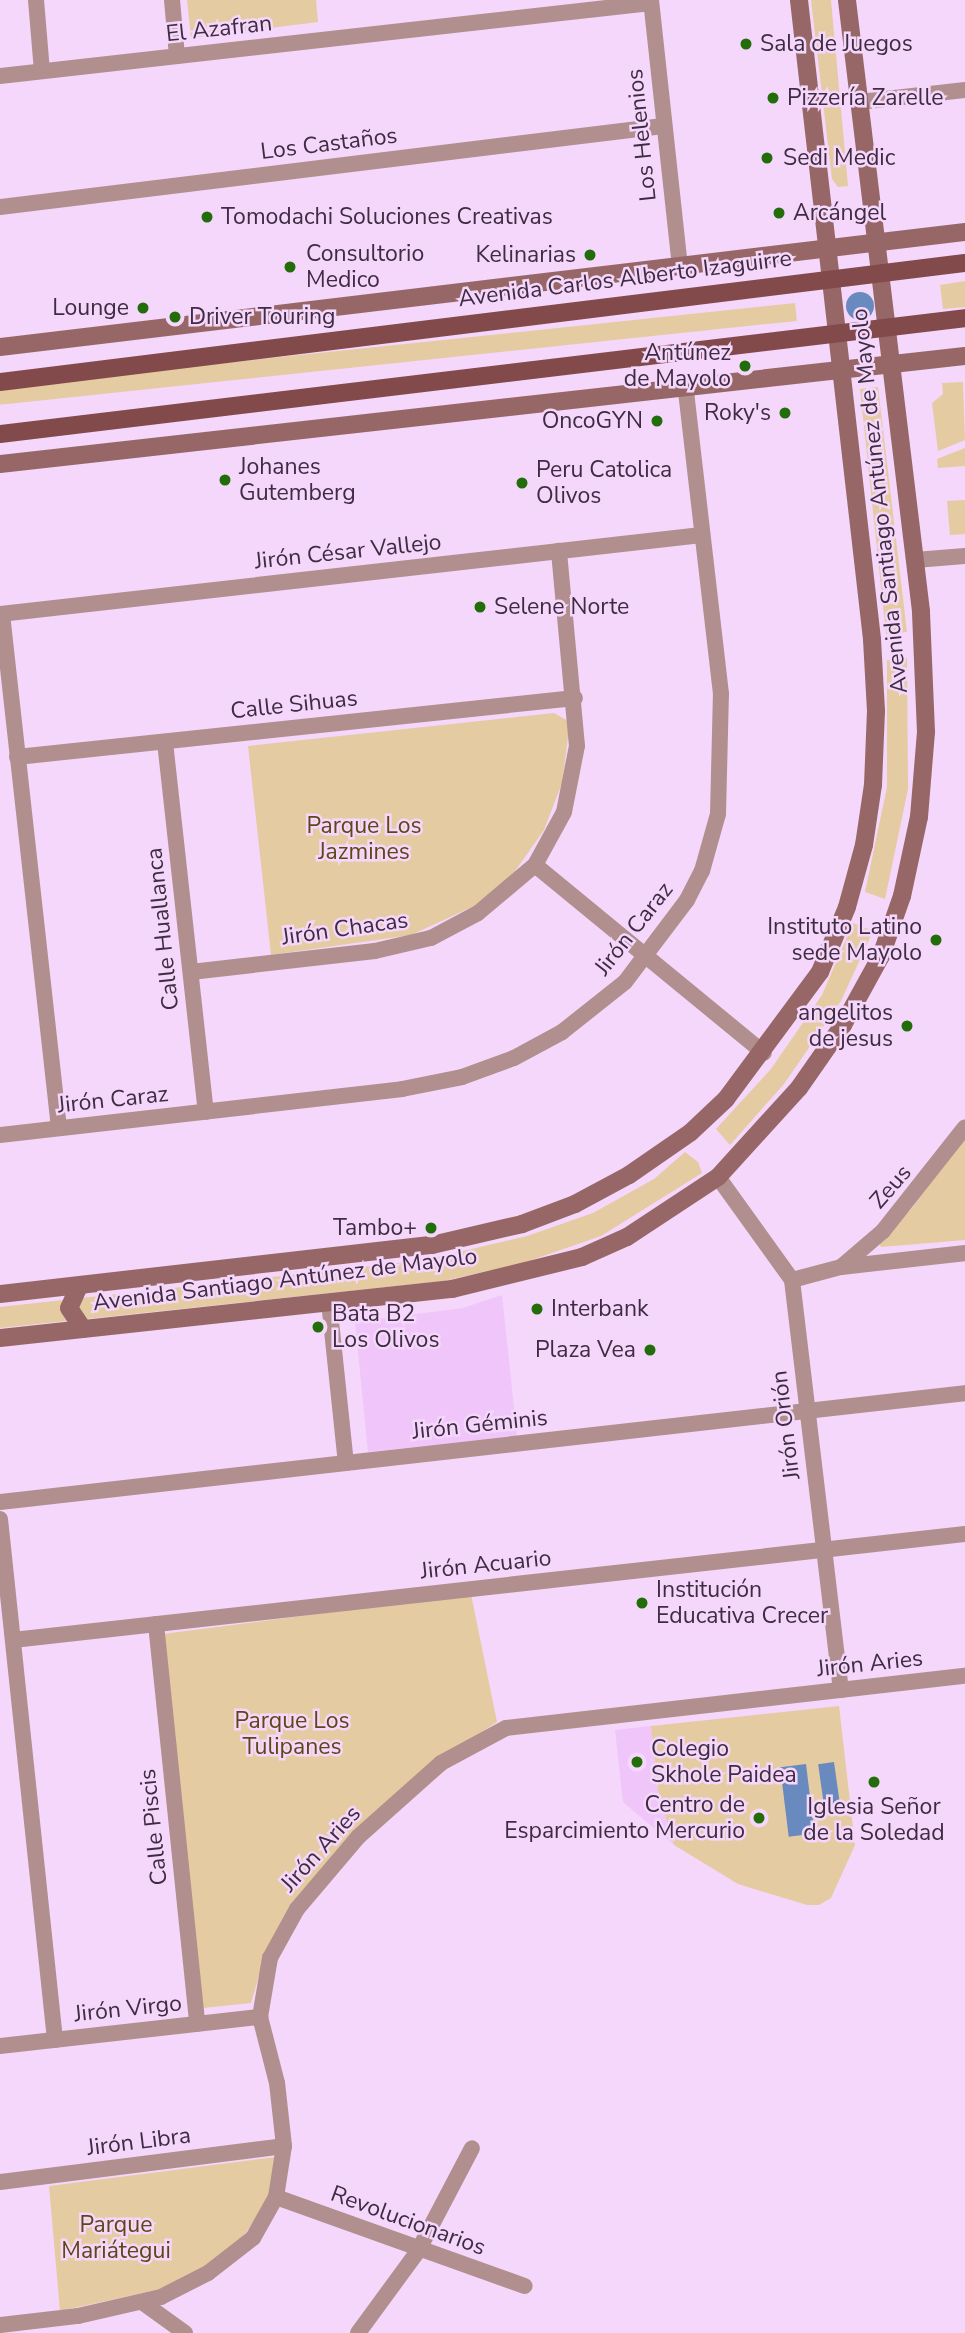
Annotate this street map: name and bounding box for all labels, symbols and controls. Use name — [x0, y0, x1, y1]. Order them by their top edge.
street label: El Azafran — [165, 10, 273, 48]
place label: Sala de Juegos — [760, 30, 913, 58]
marker: Sala de Juegos — [738, 36, 754, 52]
street label: Los Helenios — [621, 67, 663, 203]
place label: Pizzería Zarelle — [787, 84, 943, 112]
marker: Pizzería Zarelle — [765, 90, 781, 106]
street label: Los Castaños — [259, 122, 399, 166]
place label: Sedi Medic — [783, 144, 895, 172]
marker: Sedi Medic — [757, 148, 777, 168]
place label: Arcángel — [793, 199, 886, 227]
place label: Tomodachi Soluciones Creativas — [221, 203, 553, 231]
marker: Arcángel — [771, 205, 787, 221]
marker: Tomodachi Soluciones Creativas — [199, 209, 215, 225]
place label: Consultorio Medico — [306, 240, 424, 294]
place label: Kelinarias — [475, 241, 576, 269]
street label: Avenida Carlos Alberto Izaguirre — [457, 245, 793, 313]
marker: Kelinarias — [582, 247, 598, 263]
marker: Consultorio Medico — [280, 257, 300, 277]
place label: Lounge — [52, 294, 129, 322]
marker: Lounge — [135, 300, 151, 316]
place label: Driver Touring — [189, 303, 336, 331]
street label: Avenida Santiago Antúnez de Mayolo — [846, 307, 914, 695]
marker: Driver Touring — [167, 309, 183, 325]
place label: Antúnez de Mayolo — [624, 339, 731, 393]
marker: Antúnez de Mayolo — [737, 358, 753, 374]
place label: Roky's — [704, 399, 771, 427]
marker: Roky's — [777, 405, 793, 421]
place label: OncoGYN — [542, 407, 643, 435]
marker: OncoGYN — [649, 413, 665, 429]
place label: Johanes Gutemberg — [239, 453, 356, 507]
place label: Peru Catolica Olivos — [536, 456, 672, 510]
marker: Johanes Gutemberg — [217, 472, 233, 488]
marker: Peru Catolica Olivos — [514, 475, 530, 491]
street label: Jirón César Vallejo — [253, 528, 443, 576]
place label: Selene Norte — [494, 593, 629, 621]
marker: Selene Norte — [472, 599, 488, 615]
street label: Calle Sihuas — [229, 685, 359, 725]
park label: Parque Los Jazmines — [307, 812, 421, 866]
street label: Calle Huallanca — [141, 846, 185, 1012]
street label: Jirón Caraz — [589, 877, 679, 981]
street label: Jirón Chacas — [280, 906, 410, 952]
place label: Instituto Latino sede Mayolo — [767, 913, 922, 967]
marker: Instituto Latino sede Mayolo — [928, 932, 944, 948]
place label: angelitos de jesus — [798, 999, 893, 1053]
marker: angelitos de jesus — [899, 1018, 915, 1034]
street label: Jirón Caraz — [56, 1080, 170, 1120]
street label: Zeus — [864, 1159, 918, 1215]
place label: Tambo+ — [333, 1214, 417, 1242]
marker: Tambo+ — [423, 1220, 439, 1236]
street label: Avenida Santiago Antúnez de Mayolo — [91, 1243, 479, 1317]
place label: Interbank — [551, 1295, 649, 1323]
place label: Bata B2 Los Olivos — [332, 1300, 439, 1354]
marker: Interbank — [529, 1301, 545, 1317]
marker: Bata B2 Los Olivos — [310, 1319, 326, 1335]
place label: Plaza Vea — [535, 1336, 636, 1364]
marker: Plaza Vea — [642, 1342, 658, 1358]
street label: Jirón Orión — [766, 1369, 806, 1481]
street label: Jirón Géminis — [411, 1404, 549, 1446]
street label: Jirón Acuario — [419, 1544, 553, 1586]
place label: Institución Educativa Crecer — [656, 1576, 828, 1630]
marker: Institución Educativa Crecer — [634, 1595, 650, 1611]
street label: Jirón Aries — [816, 1645, 924, 1683]
park label: Parque Los Tulipanes — [235, 1707, 349, 1761]
place label: Colegio Skhole Paidea — [651, 1735, 797, 1789]
marker: Colegio Skhole Paidea — [629, 1754, 645, 1770]
street label: Calle Piscis — [134, 1767, 174, 1887]
marker: Iglesia Señor de la Soledad — [866, 1774, 882, 1790]
place label: Centro de Esparcimiento Mercurio — [504, 1791, 745, 1845]
place label: Iglesia Señor de la Soledad — [803, 1793, 945, 1847]
street label: Jirón Aries — [275, 1800, 367, 1898]
marker: Centro de Esparcimiento Mercurio — [751, 1810, 767, 1826]
street label: Jirón Virgo — [73, 1990, 183, 2028]
street label: Jirón Libra — [86, 2122, 192, 2162]
street label: Revolucionarios — [327, 2180, 489, 2262]
park label: Parque Mariátegui — [61, 2211, 171, 2265]

